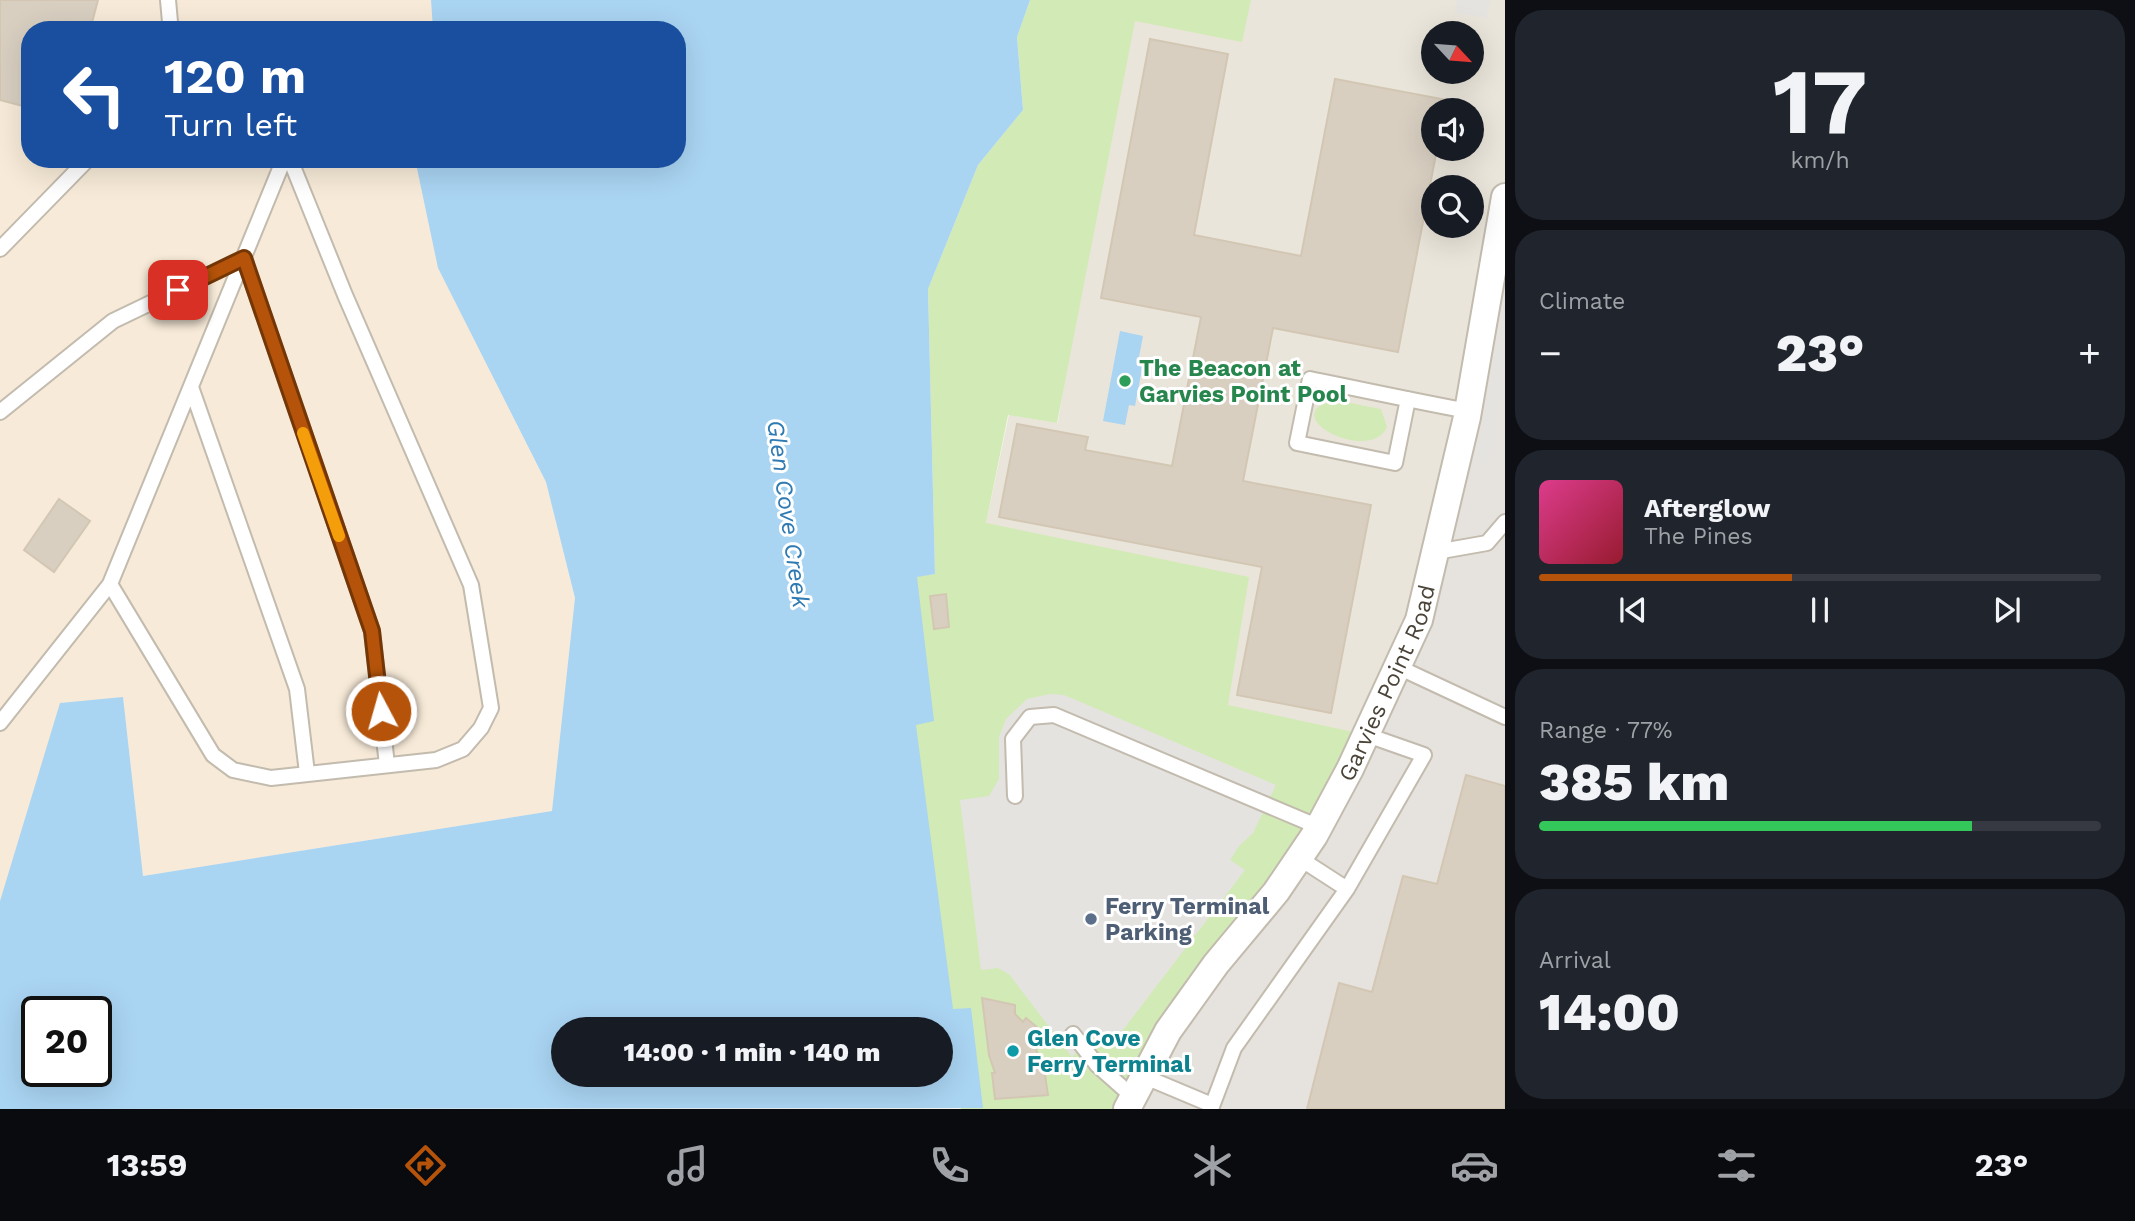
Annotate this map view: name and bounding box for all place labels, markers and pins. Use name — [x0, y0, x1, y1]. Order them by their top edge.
pin — [148, 260, 208, 320]
place label: The Beacon at Garvies Point Pool — [1139, 355, 1347, 408]
marker: The Beacon at Garvies Point Pool — [1117, 373, 1133, 389]
place label: Ferry Terminal Parking — [1105, 893, 1270, 946]
marker: Ferry Terminal Parking — [1083, 911, 1099, 927]
place label: Glen Cove Ferry Terminal — [1027, 1025, 1192, 1078]
marker: Glen Cove Ferry Terminal — [1005, 1043, 1021, 1059]

